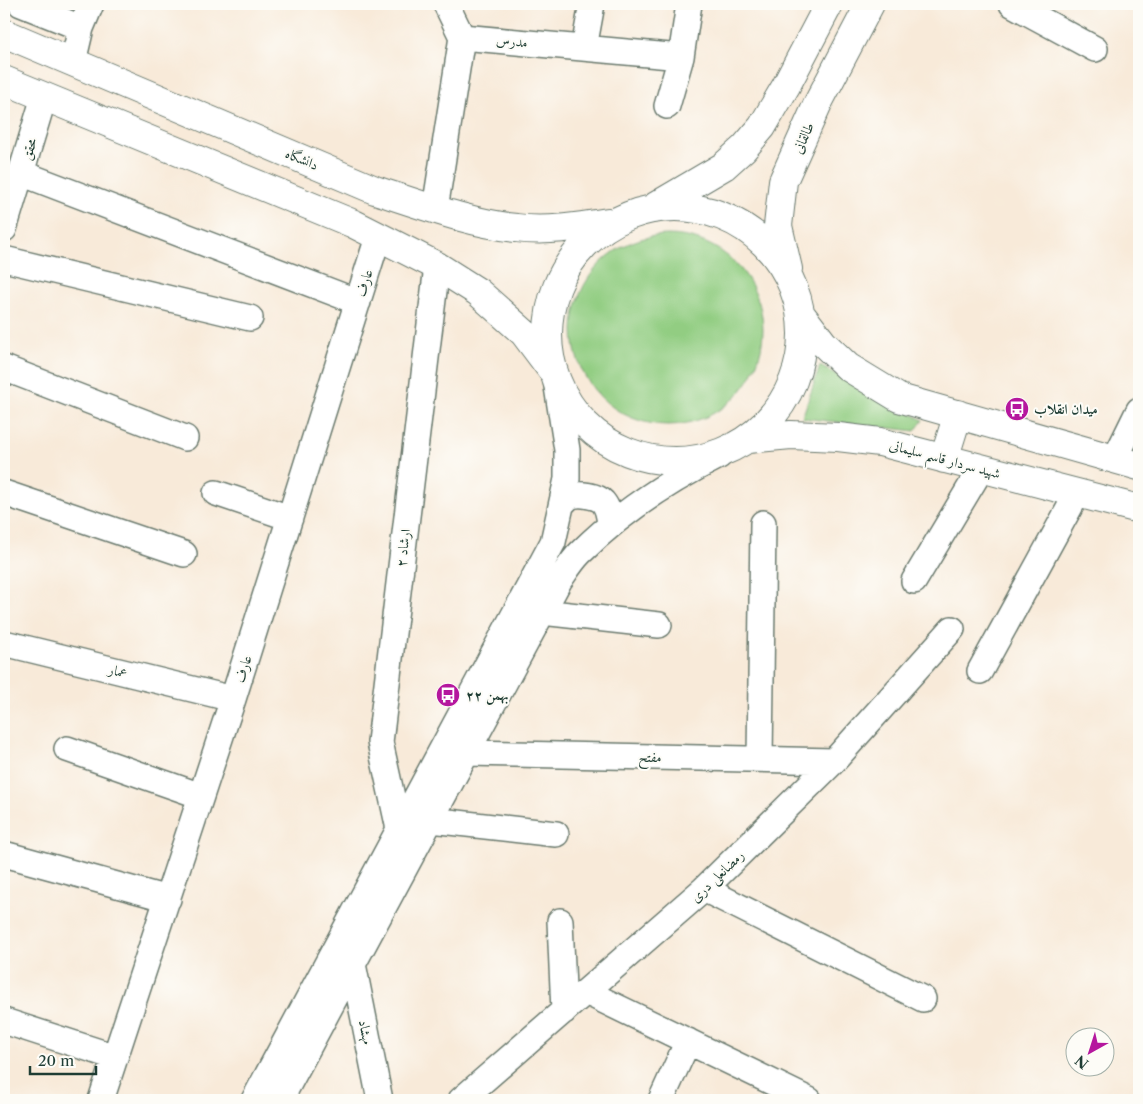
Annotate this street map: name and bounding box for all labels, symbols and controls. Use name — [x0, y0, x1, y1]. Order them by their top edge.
street label: مدرس — [496, 31, 528, 51]
street label: طالقانی — [788, 120, 818, 156]
street label: محقق — [17, 135, 41, 162]
street label: دانشگاه — [283, 144, 321, 174]
street label: عارف — [351, 267, 377, 299]
bus stop icon: میدان انقلاب — [1004, 396, 1030, 422]
place label: میدان انقلاب — [1034, 400, 1098, 418]
street label: شهید سردار قاسم سلیمانی — [886, 436, 1003, 487]
street label: ارشاد ۲ — [392, 528, 414, 568]
street label: عارف — [230, 653, 256, 685]
street label: عمار — [105, 660, 129, 682]
bus stop icon: ۲۲ بهمن — [435, 682, 461, 708]
place label: ۲۲ بهمن — [466, 686, 508, 705]
street label: مفتح — [638, 748, 662, 770]
street label: رمضانعلی دری — [686, 846, 748, 907]
street label: مهشاد — [354, 1018, 377, 1046]
north arrow — [1066, 1026, 1116, 1076]
scale bar — [30, 1044, 96, 1076]
text: 20 m — [38, 1051, 74, 1070]
text: N — [1071, 1051, 1092, 1073]

